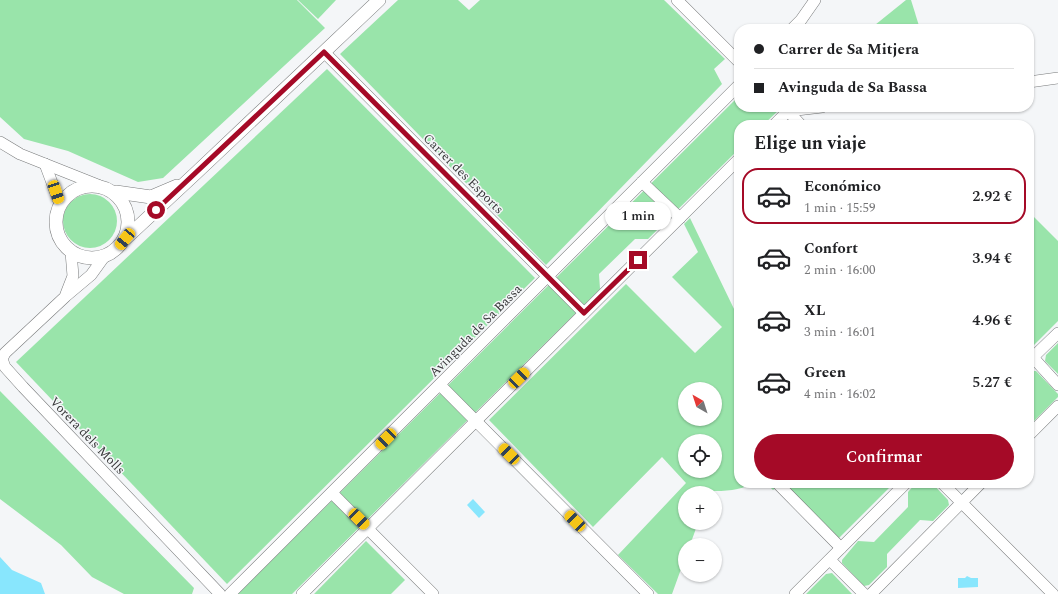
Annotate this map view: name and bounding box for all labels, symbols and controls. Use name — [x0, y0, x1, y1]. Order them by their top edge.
text: Carrer de Sa Mitjera — [778, 38, 919, 61]
text: Avinguda de Sa Bassa — [778, 76, 927, 99]
street label: Carrer des Esports — [418, 129, 508, 219]
text: Elige un viaje — [754, 130, 866, 157]
text: Económico — [804, 175, 881, 198]
icon: car — [756, 178, 792, 214]
car — [46, 179, 66, 205]
text: 2.92 € — [972, 185, 1012, 208]
text: 1 min · 15:59 — [804, 198, 876, 218]
route start — [147, 201, 165, 219]
callout: 1 min — [605, 202, 671, 230]
text: 1 min — [621, 206, 655, 226]
car — [113, 226, 137, 252]
text: Confort — [804, 237, 858, 260]
icon: car — [756, 240, 792, 276]
text: 3.94 € — [972, 247, 1012, 270]
route end — [629, 251, 647, 269]
text: 2 min · 16:00 — [804, 260, 876, 280]
street label: Avinguda de Sa Bassa — [425, 279, 527, 382]
text: XL — [804, 299, 825, 322]
icon: car — [756, 302, 792, 338]
text: 4.96 € — [972, 309, 1012, 332]
text: 3 min · 16:01 — [804, 322, 876, 342]
text: Green — [804, 361, 846, 384]
icon: car — [756, 364, 792, 400]
car — [506, 365, 532, 391]
text: 5.27 € — [972, 371, 1012, 394]
north arrow — [678, 382, 722, 426]
map controls — [678, 382, 722, 582]
text: 4 min · 16:02 — [804, 384, 876, 404]
street label: Vorera dels Molls — [45, 392, 130, 479]
car — [373, 426, 399, 452]
button: locate — [678, 434, 722, 478]
button: Confirmar — [754, 434, 1014, 480]
car — [496, 441, 522, 467]
button: + — [678, 486, 722, 530]
car — [346, 506, 372, 532]
car — [562, 508, 588, 534]
button: − — [678, 538, 722, 582]

